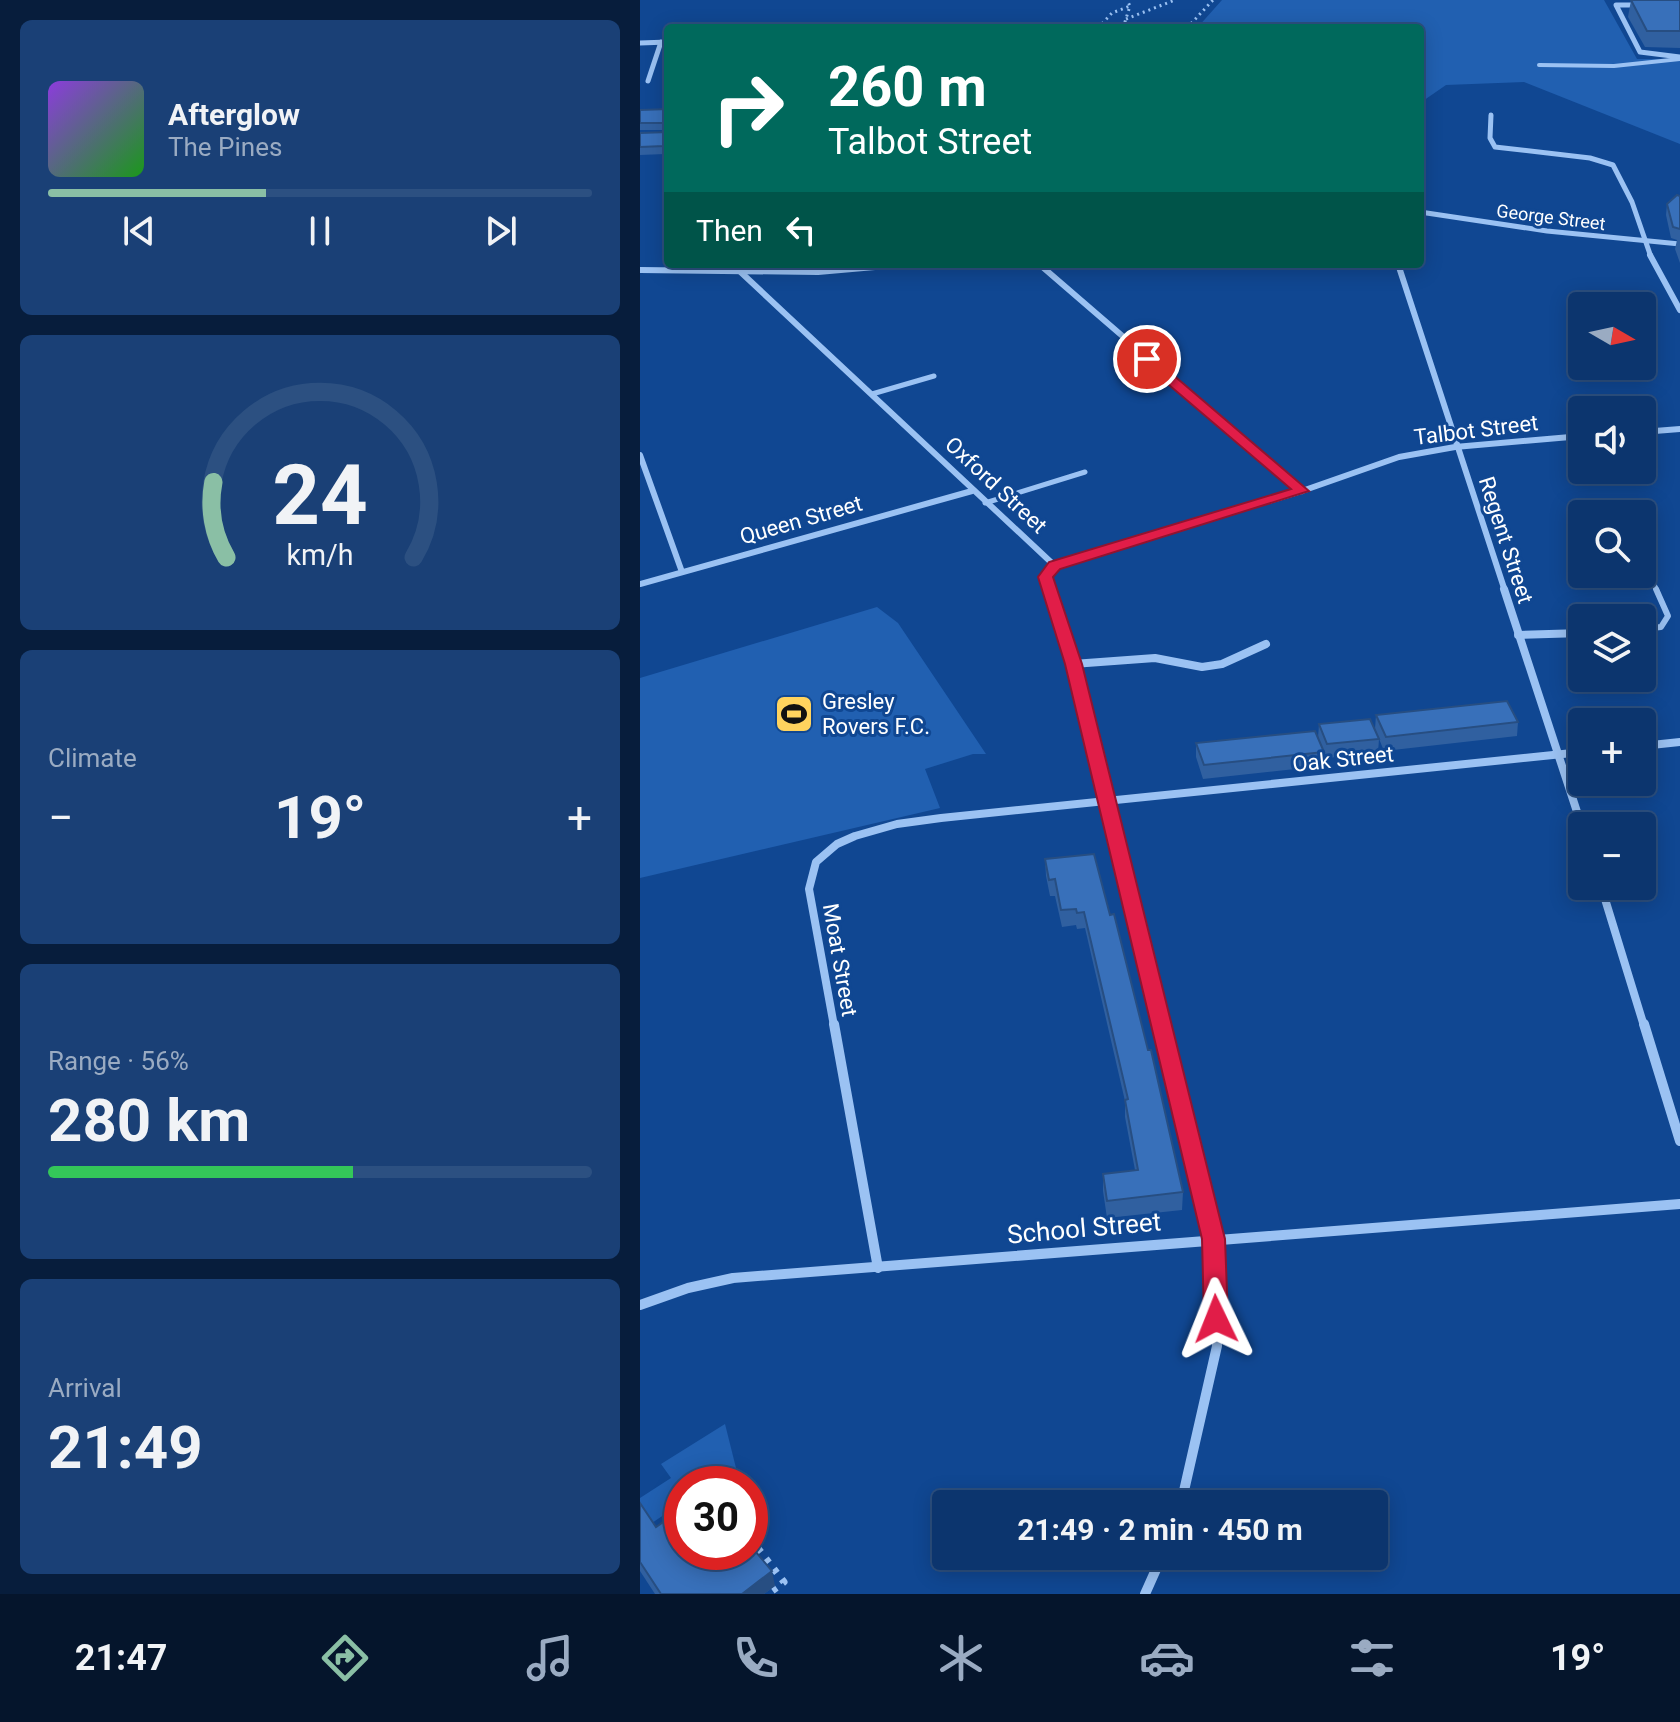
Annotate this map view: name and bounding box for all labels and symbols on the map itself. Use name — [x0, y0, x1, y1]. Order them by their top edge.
street label: George Street — [1495, 200, 1607, 234]
north arrow — [1568, 292, 1656, 380]
pin — [1113, 325, 1181, 393]
street label: Talbot Street — [1413, 410, 1539, 450]
street label: Oxford Street — [940, 432, 1052, 538]
street label: Regent Street — [1474, 473, 1538, 607]
street label: Queen Street — [737, 491, 865, 549]
place label: Gresley Rovers F.C. — [822, 689, 930, 739]
sports icon: Gresley Rovers F.C. — [773, 693, 815, 735]
street label: Oak Street — [1291, 741, 1395, 777]
street label: Moat Street — [818, 901, 862, 1019]
street label: School Street — [1006, 1206, 1162, 1250]
position arrow — [1174, 1277, 1258, 1361]
speed limit sign: 30 — [664, 1466, 768, 1570]

